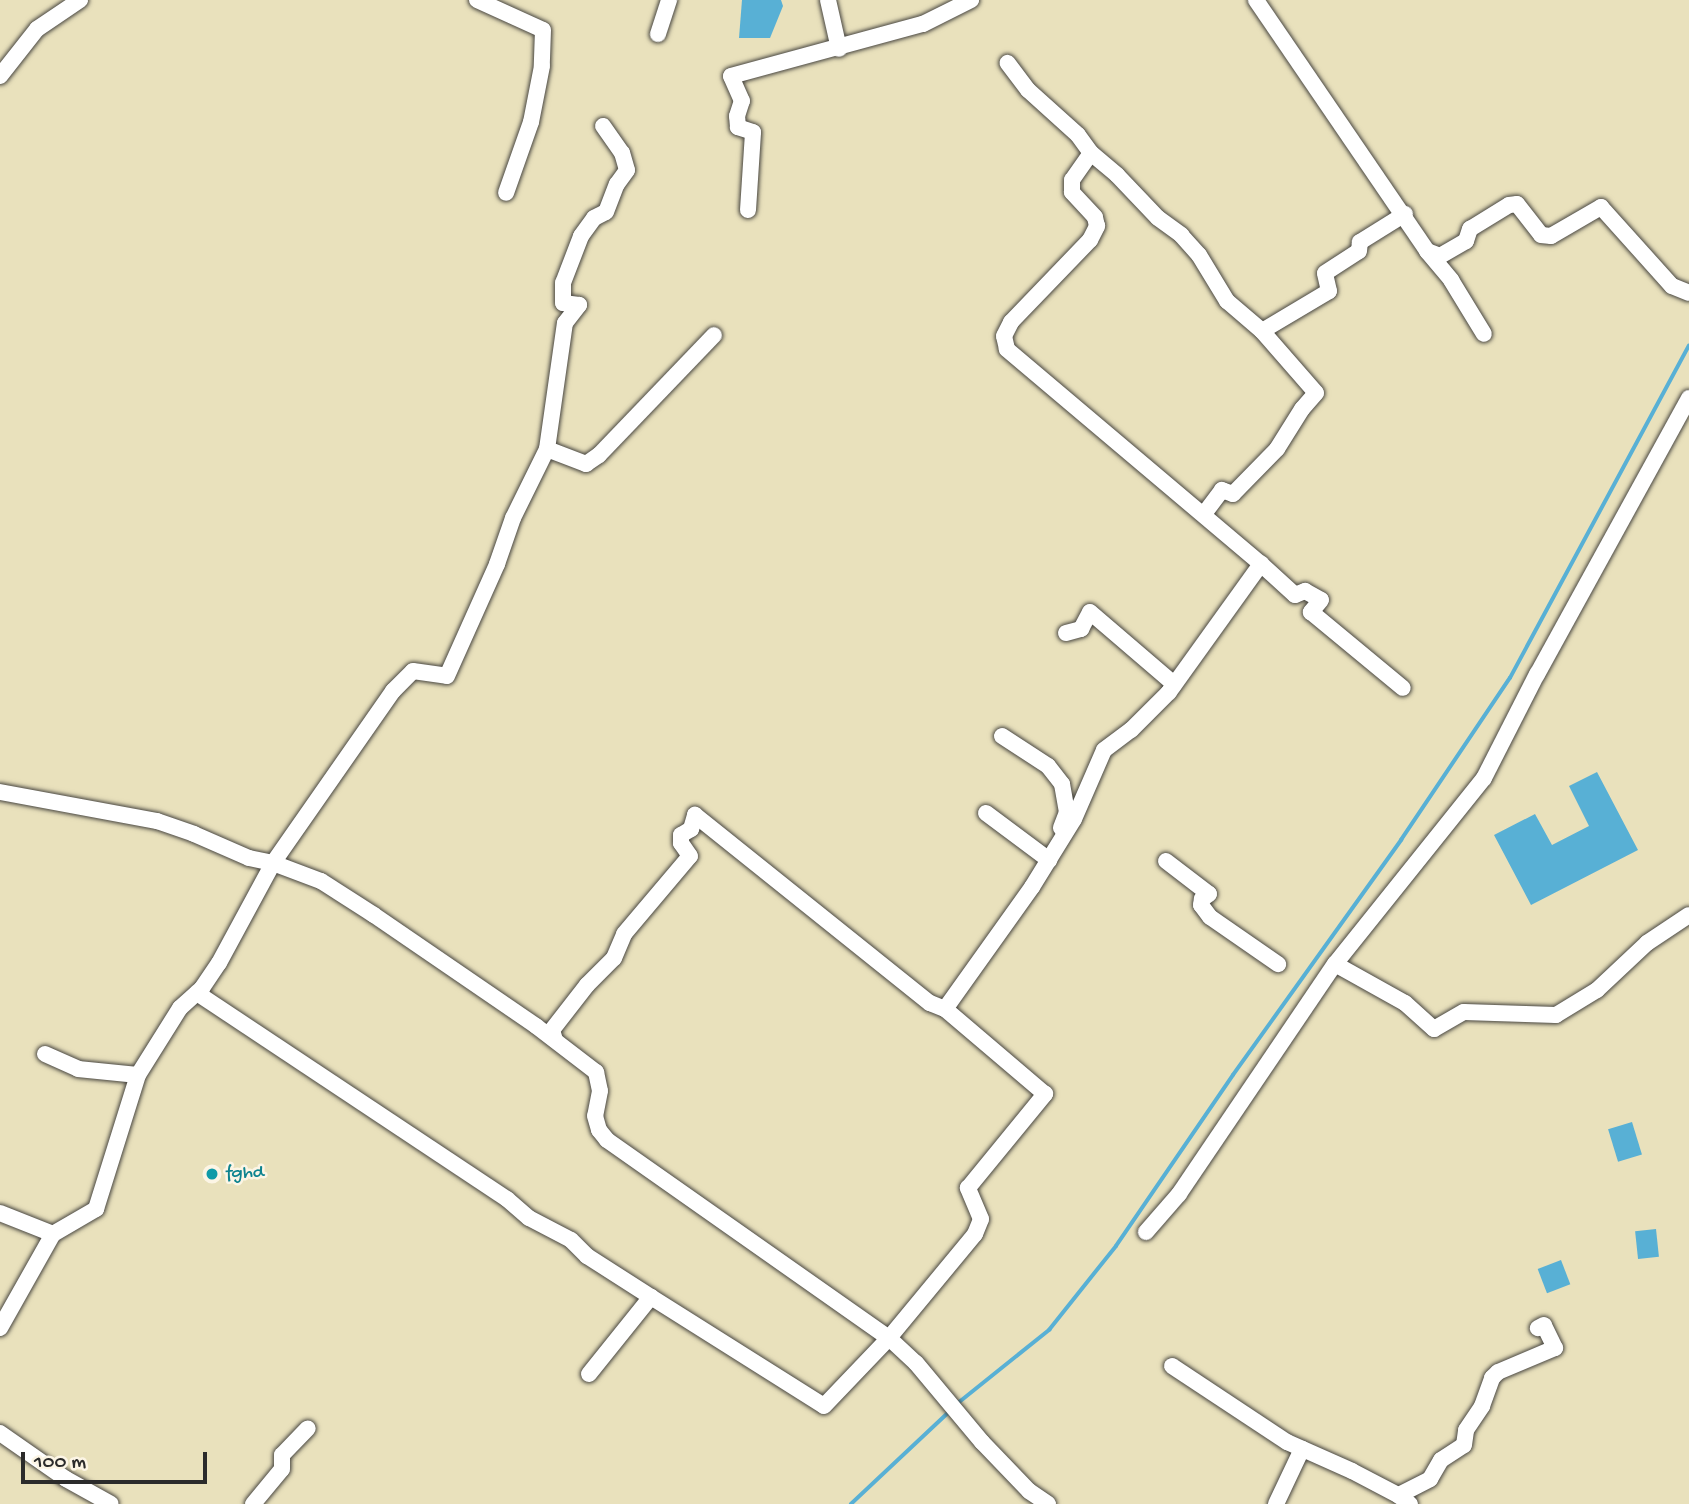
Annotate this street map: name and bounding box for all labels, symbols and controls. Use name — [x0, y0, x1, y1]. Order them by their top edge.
place label: fghd — [226, 1163, 264, 1185]
marker: fghd — [204, 1166, 220, 1182]
scale bar — [24, 1438, 210, 1482]
text: 100 m — [34, 1451, 86, 1476]

